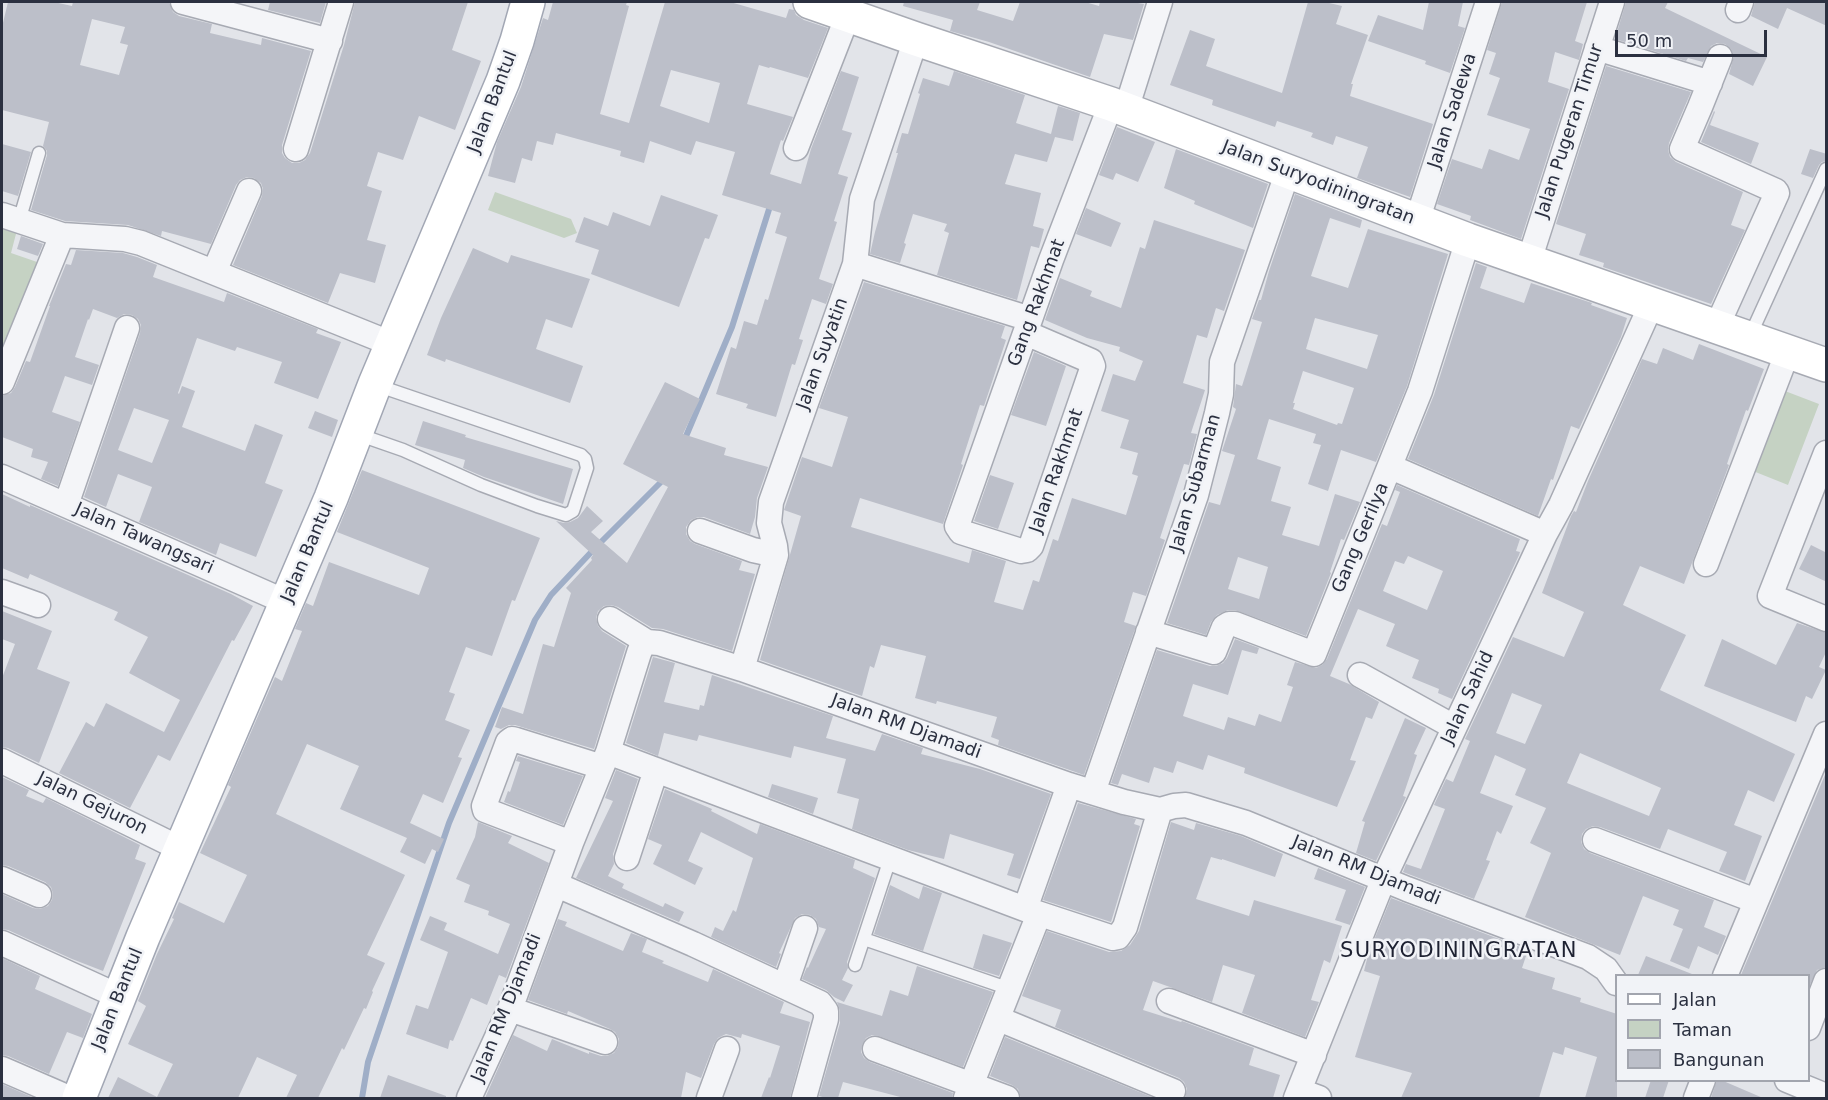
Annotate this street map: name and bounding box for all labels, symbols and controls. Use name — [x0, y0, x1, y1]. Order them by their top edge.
scale bar — [1618, 18, 1770, 56]
text: 50 m — [1626, 30, 1672, 51]
street label: Jalan Pugeran Timur — [1532, 41, 1608, 221]
street label: Jalan Bantul — [464, 48, 522, 156]
street label: Jalan Sadewa — [1424, 51, 1482, 171]
street label: Jalan Suryodiningratan — [1218, 136, 1418, 230]
street label: Gang Rakhmat — [1004, 236, 1070, 370]
street label: Jalan Suyatin — [793, 295, 853, 413]
street label: Jalan Rakhmat — [1026, 406, 1088, 536]
street label: Jalan Subarman — [1166, 412, 1226, 554]
street label: Gang Gerilya — [1328, 480, 1394, 596]
street label: Jalan Bantul — [277, 498, 339, 606]
street label: Jalan Tawangsari — [71, 499, 217, 579]
street label: Jalan Sahid — [1437, 648, 1499, 748]
street label: Jalan RM Djamadi — [828, 690, 984, 764]
street label: Jalan Gejuron — [33, 768, 151, 840]
street label: Jalan RM Djamadi — [1289, 831, 1443, 911]
street label: Jalan RM Djamadi — [467, 931, 547, 1085]
district label: SURYODININGRATAN — [1340, 939, 1578, 965]
street label: Jalan Bantul — [88, 945, 148, 1053]
legend — [1615, 974, 1810, 1082]
text: Jalan — [1673, 989, 1717, 1010]
text: Taman — [1673, 1019, 1732, 1040]
text: Bangunan — [1673, 1049, 1764, 1070]

